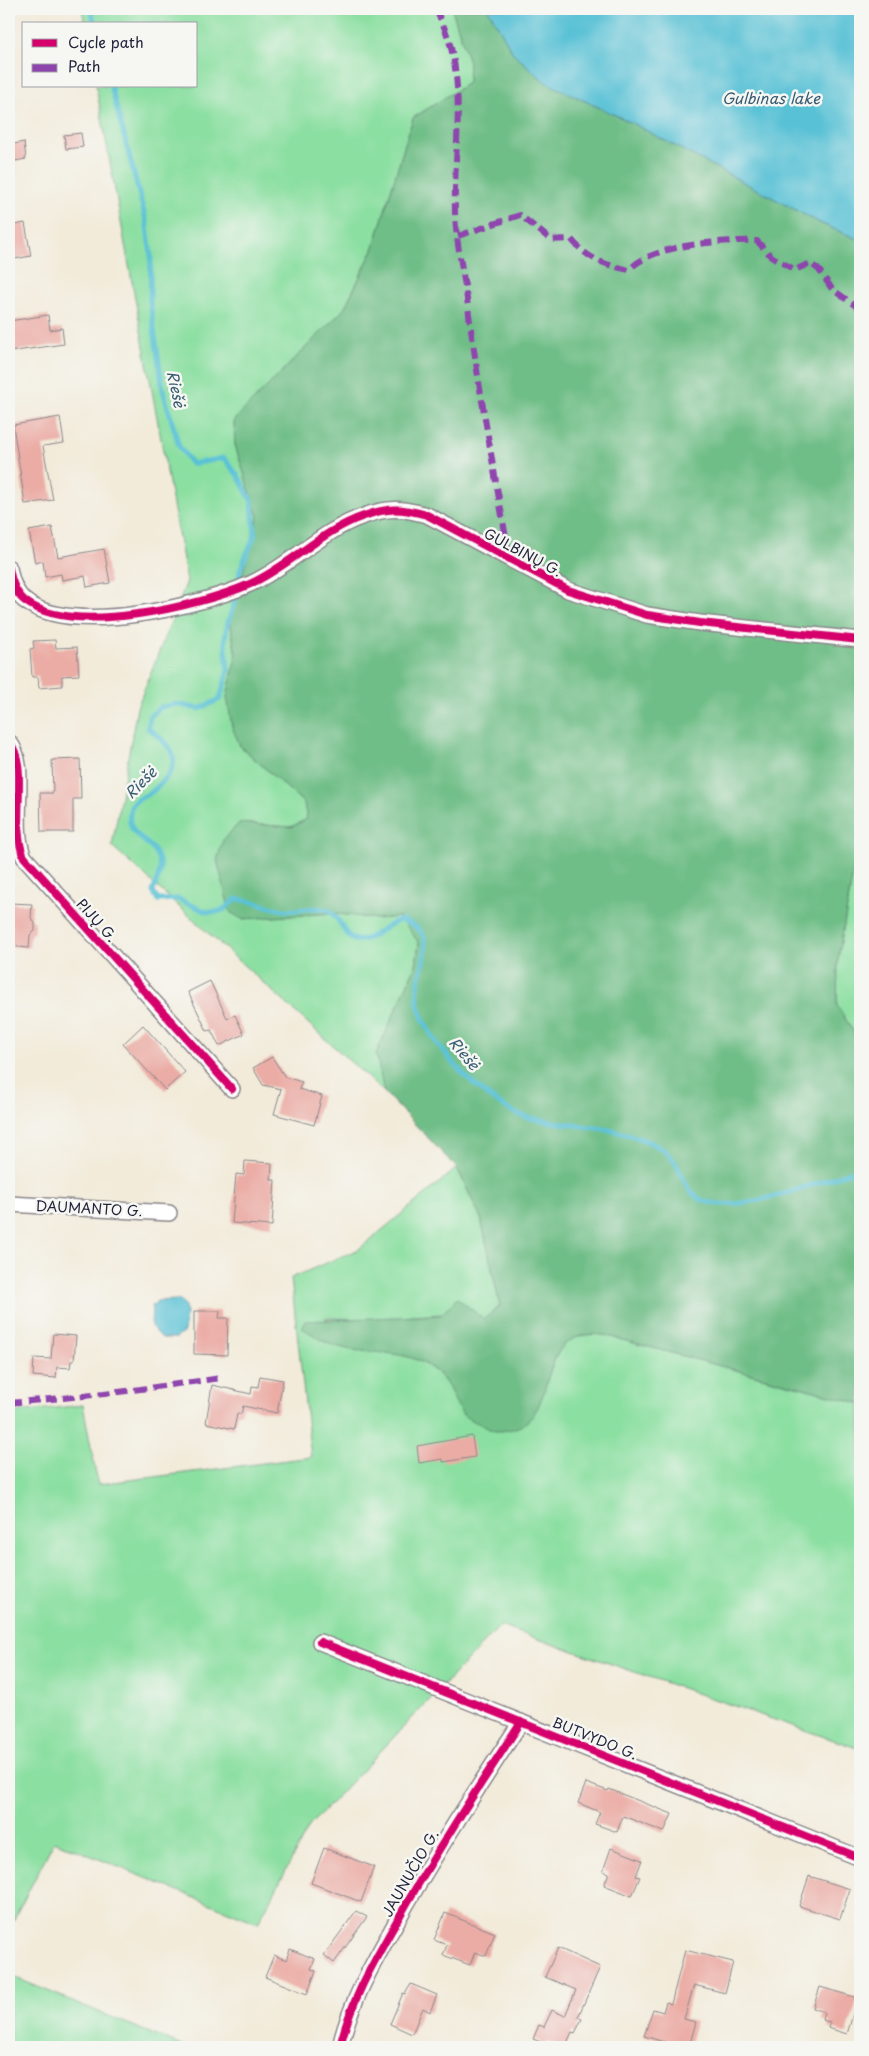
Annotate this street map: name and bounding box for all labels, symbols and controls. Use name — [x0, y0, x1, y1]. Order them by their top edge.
legend — [22, 22, 198, 88]
text: Cycle path — [68, 30, 144, 53]
text: Path — [68, 54, 100, 77]
water label: Gulbinas lake — [722, 86, 821, 109]
water label: Riešė — [162, 368, 192, 411]
street label: GULBINŲ G. — [480, 523, 566, 581]
water label: Riešė — [119, 760, 162, 803]
street label: PIJŲ G. — [72, 894, 122, 946]
water label: Riešė — [444, 1031, 486, 1075]
street label: DAUMANTO G. — [35, 1195, 143, 1221]
street label: BUTVYDO G. — [549, 1711, 641, 1765]
street label: JAUNUČIO G. — [377, 1826, 443, 1920]

